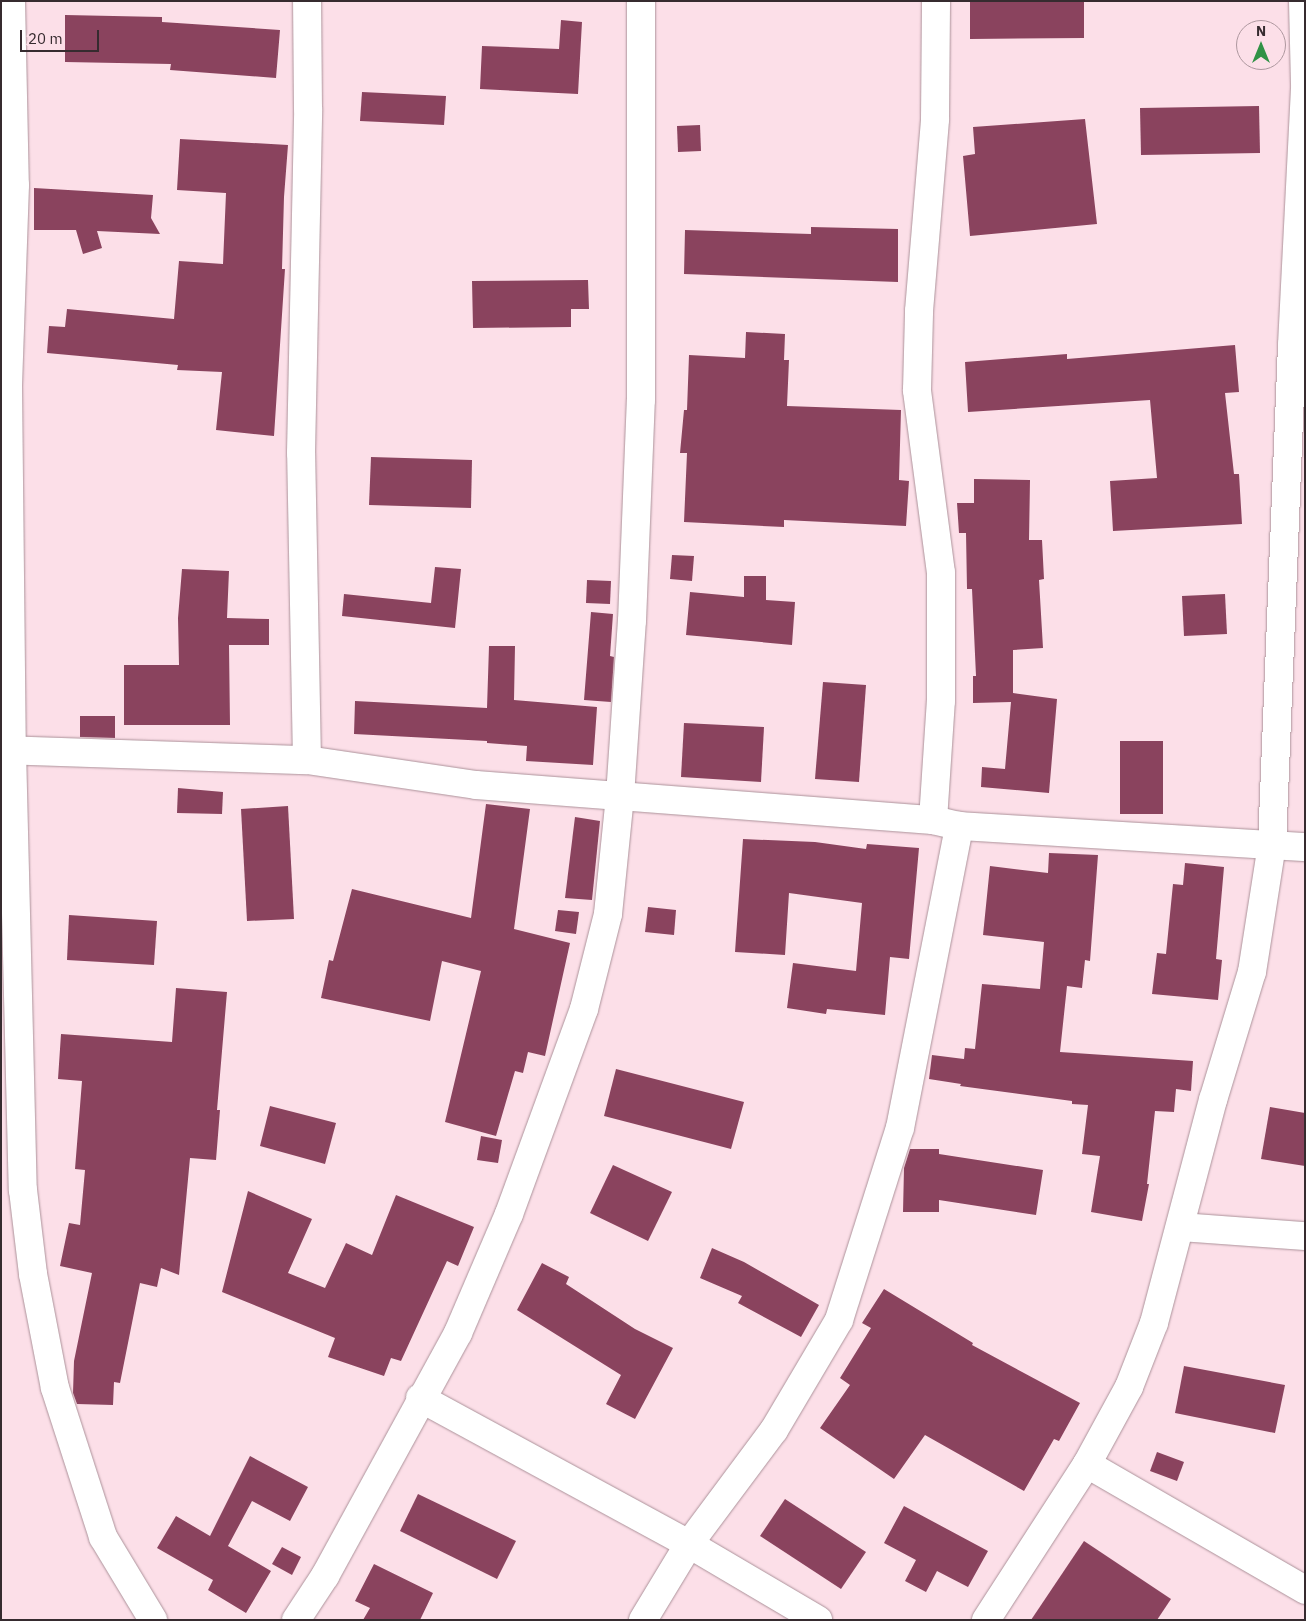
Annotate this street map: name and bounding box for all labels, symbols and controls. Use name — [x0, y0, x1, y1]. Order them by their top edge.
scale bar — [22, 20, 101, 52]
north arrow — [1236, 20, 1286, 70]
text: N — [1256, 22, 1266, 40]
text: 20 m — [28, 29, 63, 48]

